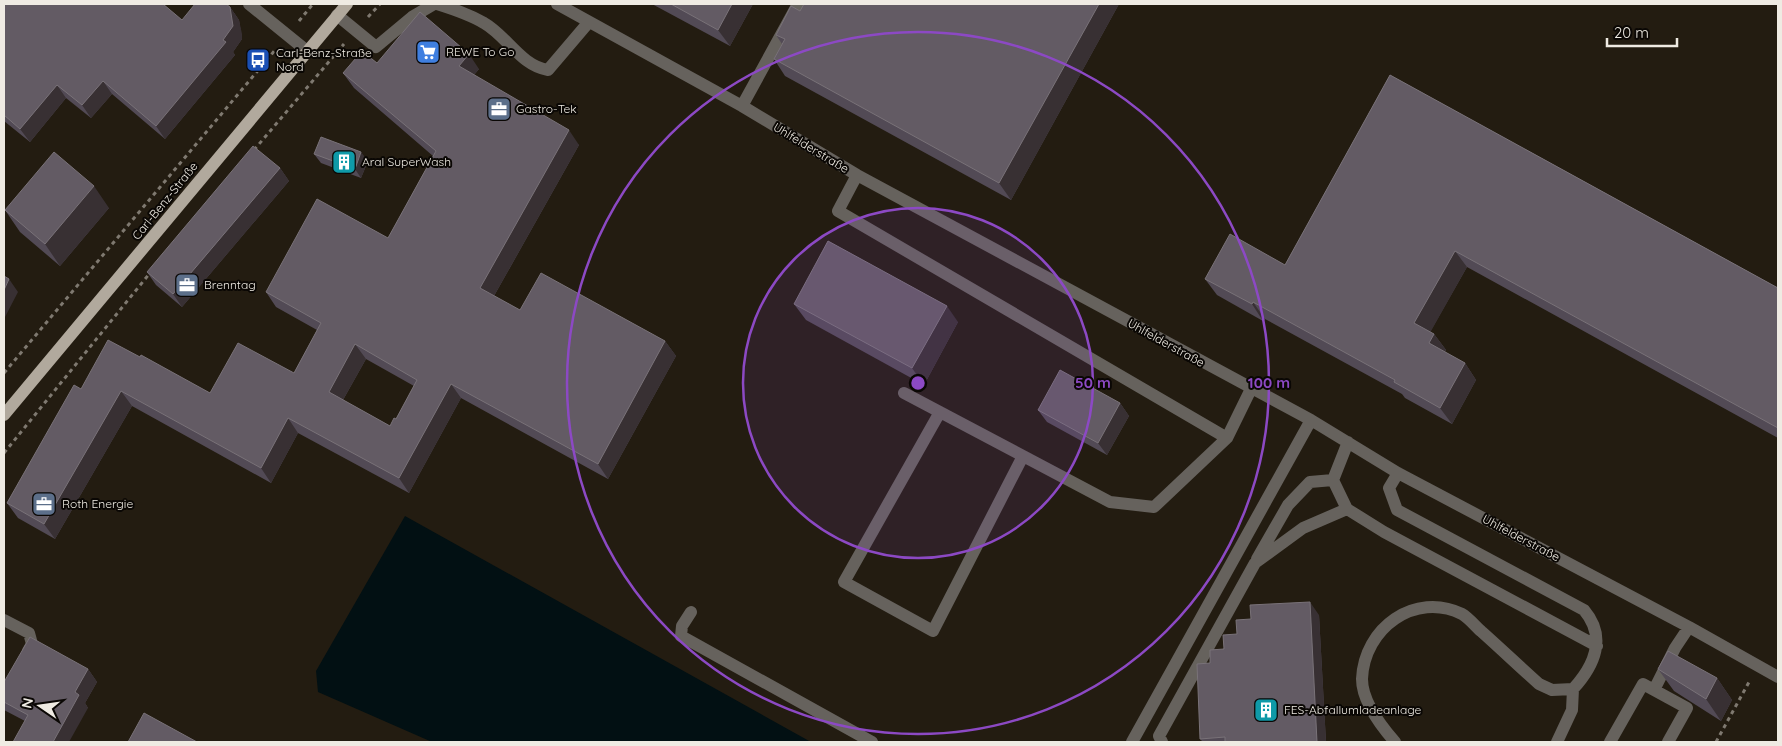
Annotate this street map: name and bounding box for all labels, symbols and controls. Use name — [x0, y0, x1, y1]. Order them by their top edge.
scale bar — [1607, 15, 1677, 47]
text: 20 m — [1614, 23, 1649, 42]
supermarket icon: REWE To Go — [415, 39, 441, 65]
place label: REWE To Go — [446, 44, 514, 59]
place label: Carl-Benz-Straße Nord — [276, 45, 372, 74]
bus stop icon: Carl-Benz-Straße Nord — [245, 47, 271, 73]
office icon: Gastro-Tek — [486, 96, 512, 122]
place label: Gastro-Tek — [516, 101, 577, 116]
street label: Uhlfelderstraße — [771, 119, 852, 176]
building icon: Aral SuperWash — [331, 149, 357, 175]
place label: Aral SuperWash — [362, 154, 451, 169]
street label: Carl-Benz-Straße — [129, 159, 201, 243]
office icon: Brenntag — [174, 272, 200, 298]
place label: Brenntag — [204, 277, 256, 292]
street label: Uhlfelderstraße — [1125, 315, 1207, 370]
text: 50 m — [1075, 373, 1111, 392]
text: 100 m — [1248, 373, 1290, 392]
centre of rings — [909, 374, 927, 392]
office icon: Roth Energie — [31, 491, 57, 517]
place label: Roth Energie — [62, 496, 133, 511]
street label: Uhlfelderstraße — [1480, 511, 1563, 564]
north arrow — [15, 681, 65, 731]
text: N — [17, 696, 37, 710]
building icon: FES-Abfallumladeanlage — [1253, 697, 1279, 723]
place label: FES-Abfallumladeanlage — [1284, 702, 1422, 717]

